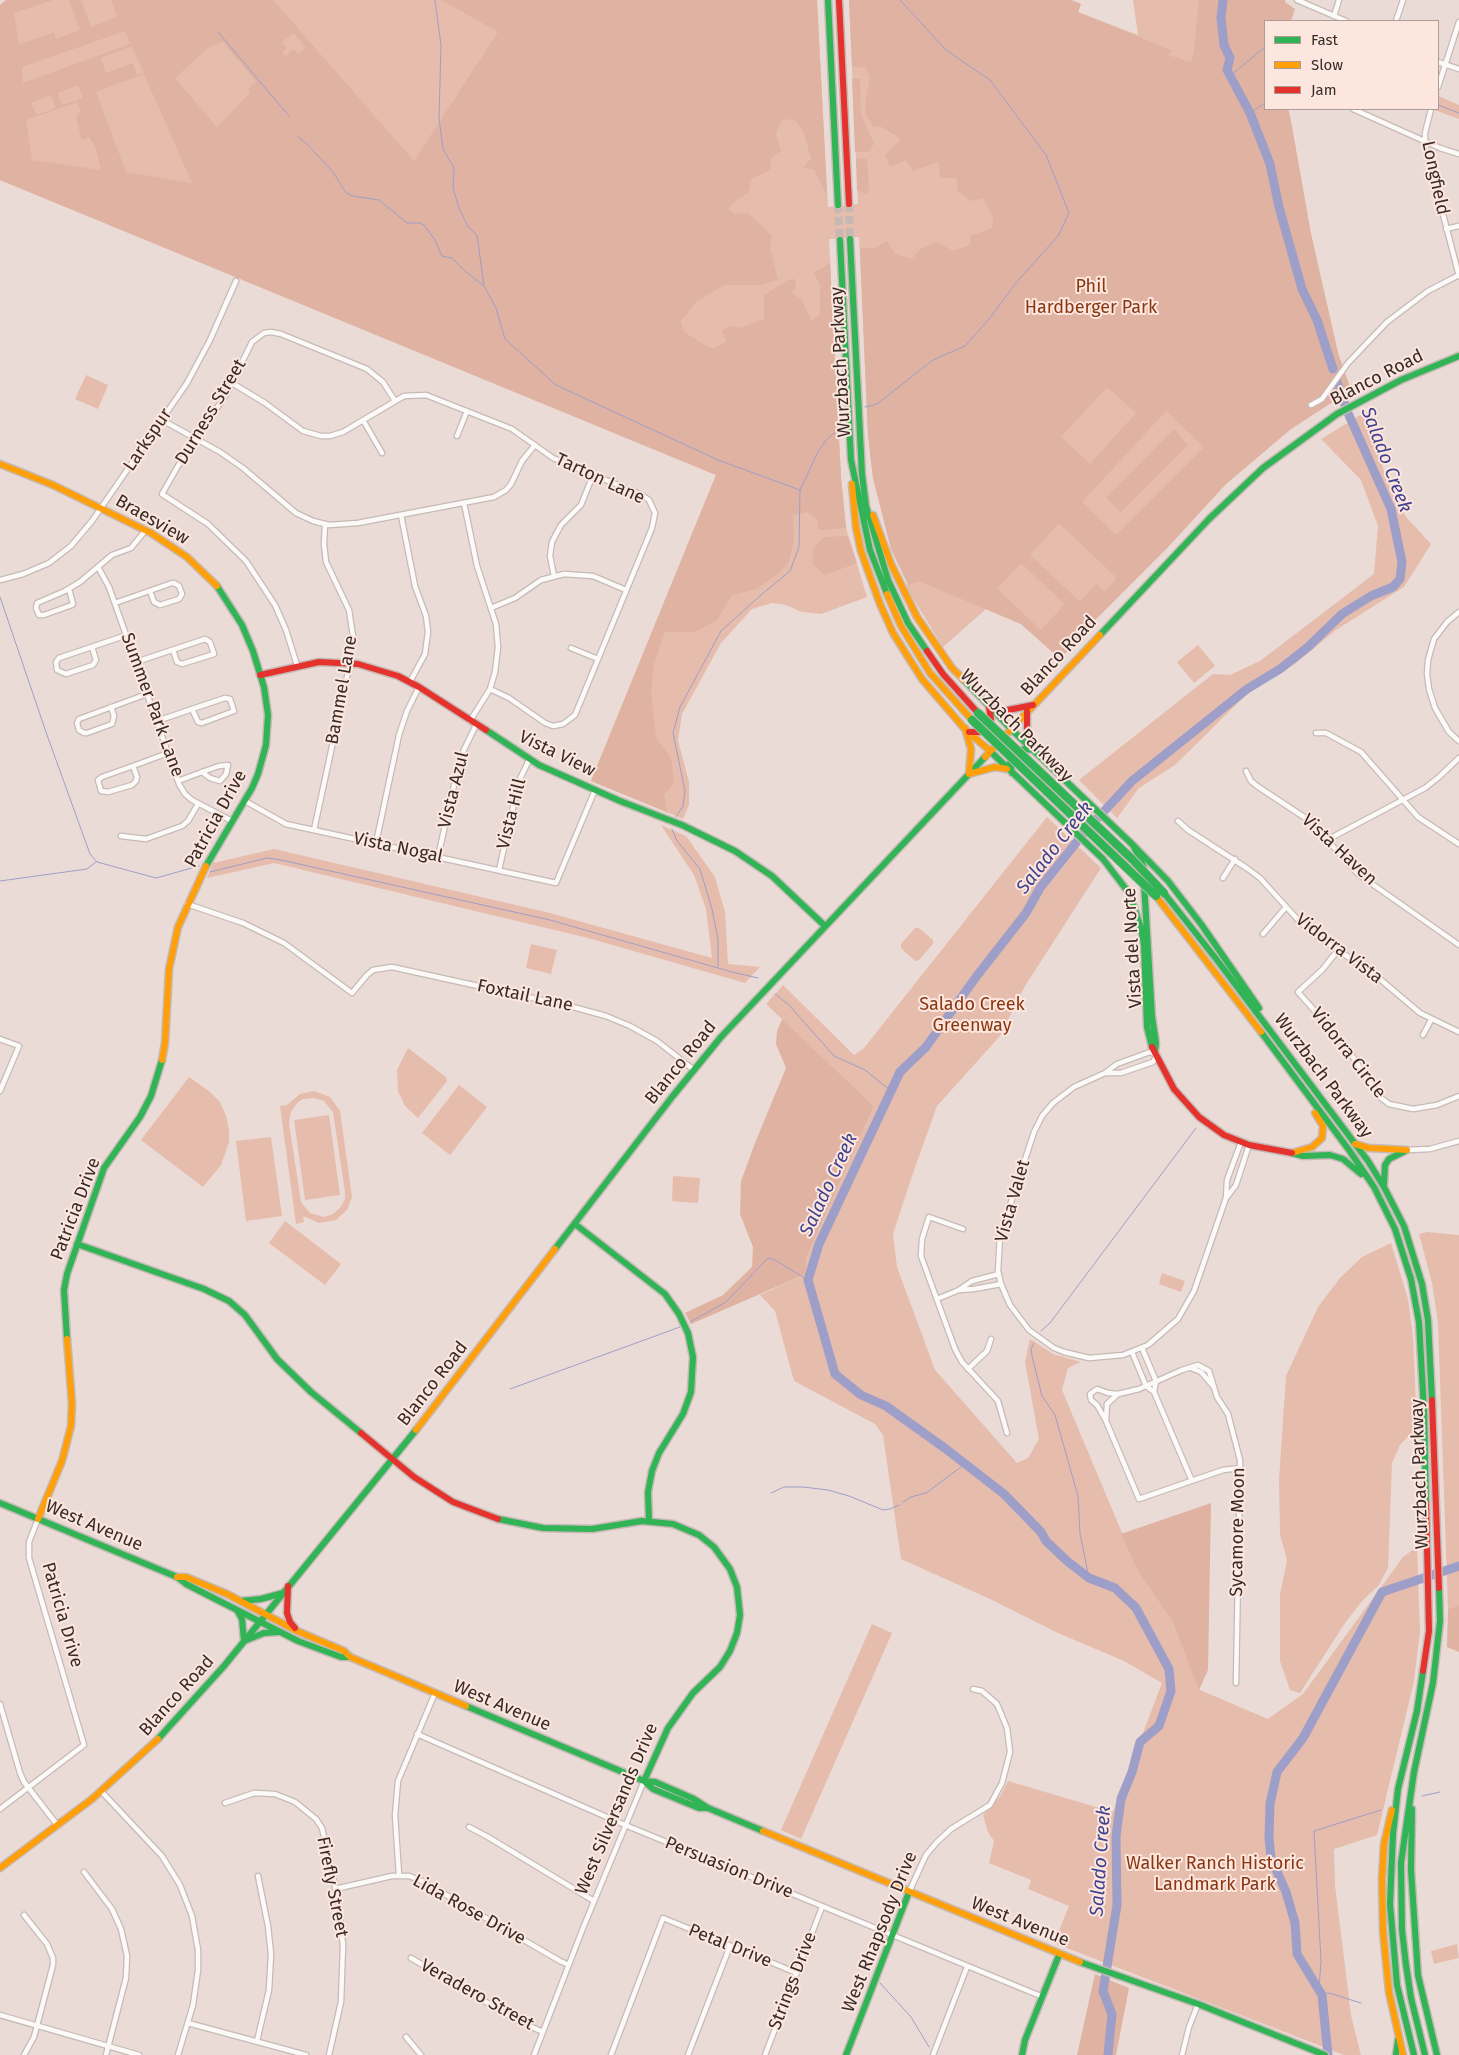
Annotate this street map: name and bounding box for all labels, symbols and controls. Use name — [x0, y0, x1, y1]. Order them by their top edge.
legend — [1264, 20, 1439, 110]
text: Fast — [1311, 31, 1338, 49]
text: Slow — [1311, 56, 1343, 74]
text: Jam — [1311, 81, 1337, 99]
street label: Longfield — [1417, 139, 1453, 217]
park label: Phil Hardberger Park — [1025, 276, 1157, 318]
street label: Wurzbach Parkway — [826, 286, 856, 438]
street label: Blanco Road — [1327, 345, 1427, 411]
street label: Durness Street — [171, 355, 251, 469]
street label: Larkspur — [119, 404, 177, 476]
water label: Salado Creek — [1355, 404, 1417, 516]
street label: Tarton Lane — [552, 449, 648, 509]
street label: Braesview — [111, 490, 193, 550]
street label: Blanco Road — [1016, 612, 1102, 700]
street label: Summer Park Lane — [116, 630, 188, 780]
street label: Bammel Lane — [322, 634, 362, 746]
street label: Wurzbach Parkway — [955, 665, 1077, 787]
street label: Vista View — [515, 726, 599, 782]
street label: Vista Azul — [434, 749, 474, 831]
street label: Patricia Drive — [180, 766, 252, 872]
street label: Vista Hill — [493, 776, 531, 852]
water label: Salado Creek — [1012, 797, 1098, 899]
street label: Vista Haven — [1297, 810, 1381, 890]
street label: Vista Nogal — [351, 828, 445, 868]
street label: Vista del Norte — [1119, 887, 1147, 1009]
street label: Vidorra Vista — [1291, 909, 1387, 989]
street label: Foxtail Lane — [475, 975, 575, 1017]
park label: Salado Creek Greenway — [919, 994, 1025, 1036]
street label: Vidorra Circle — [1306, 1003, 1390, 1103]
street label: Wurzbach Parkway — [1269, 1009, 1377, 1143]
street label: Blanco Road — [641, 1017, 721, 1109]
water label: Salado Creek — [795, 1130, 863, 1240]
street label: Patricia Drive — [47, 1155, 105, 1263]
street label: Vista Valet — [991, 1157, 1035, 1245]
street label: Blanco Road — [393, 1337, 473, 1431]
street label: Wurzbach Parkway — [1407, 1398, 1433, 1550]
street label: Sycamore Moon — [1226, 1467, 1250, 1597]
street label: West Avenue — [42, 1496, 146, 1556]
street label: Patricia Drive — [37, 1560, 87, 1670]
street label: Blanco Road — [135, 1651, 219, 1741]
street label: West Avenue — [450, 1676, 554, 1736]
street label: West Silversands Drive — [571, 1720, 663, 1898]
water label: Salado Creek — [1086, 1805, 1116, 1917]
street label: Persuasion Drive — [662, 1832, 796, 1904]
street label: Firefly Street — [312, 1835, 352, 1939]
street label: West Rhapsody Drive — [838, 1848, 922, 2016]
park label: Walker Ranch Historic Landmark Park — [1126, 1853, 1304, 1896]
street label: Lida Rose Drive — [409, 1870, 529, 1950]
street label: West Avenue — [968, 1893, 1072, 1951]
street label: Petal Drive — [685, 1920, 775, 1972]
street label: Strings Drive — [764, 1929, 822, 2033]
street label: Veradero Street — [416, 1955, 538, 2035]

